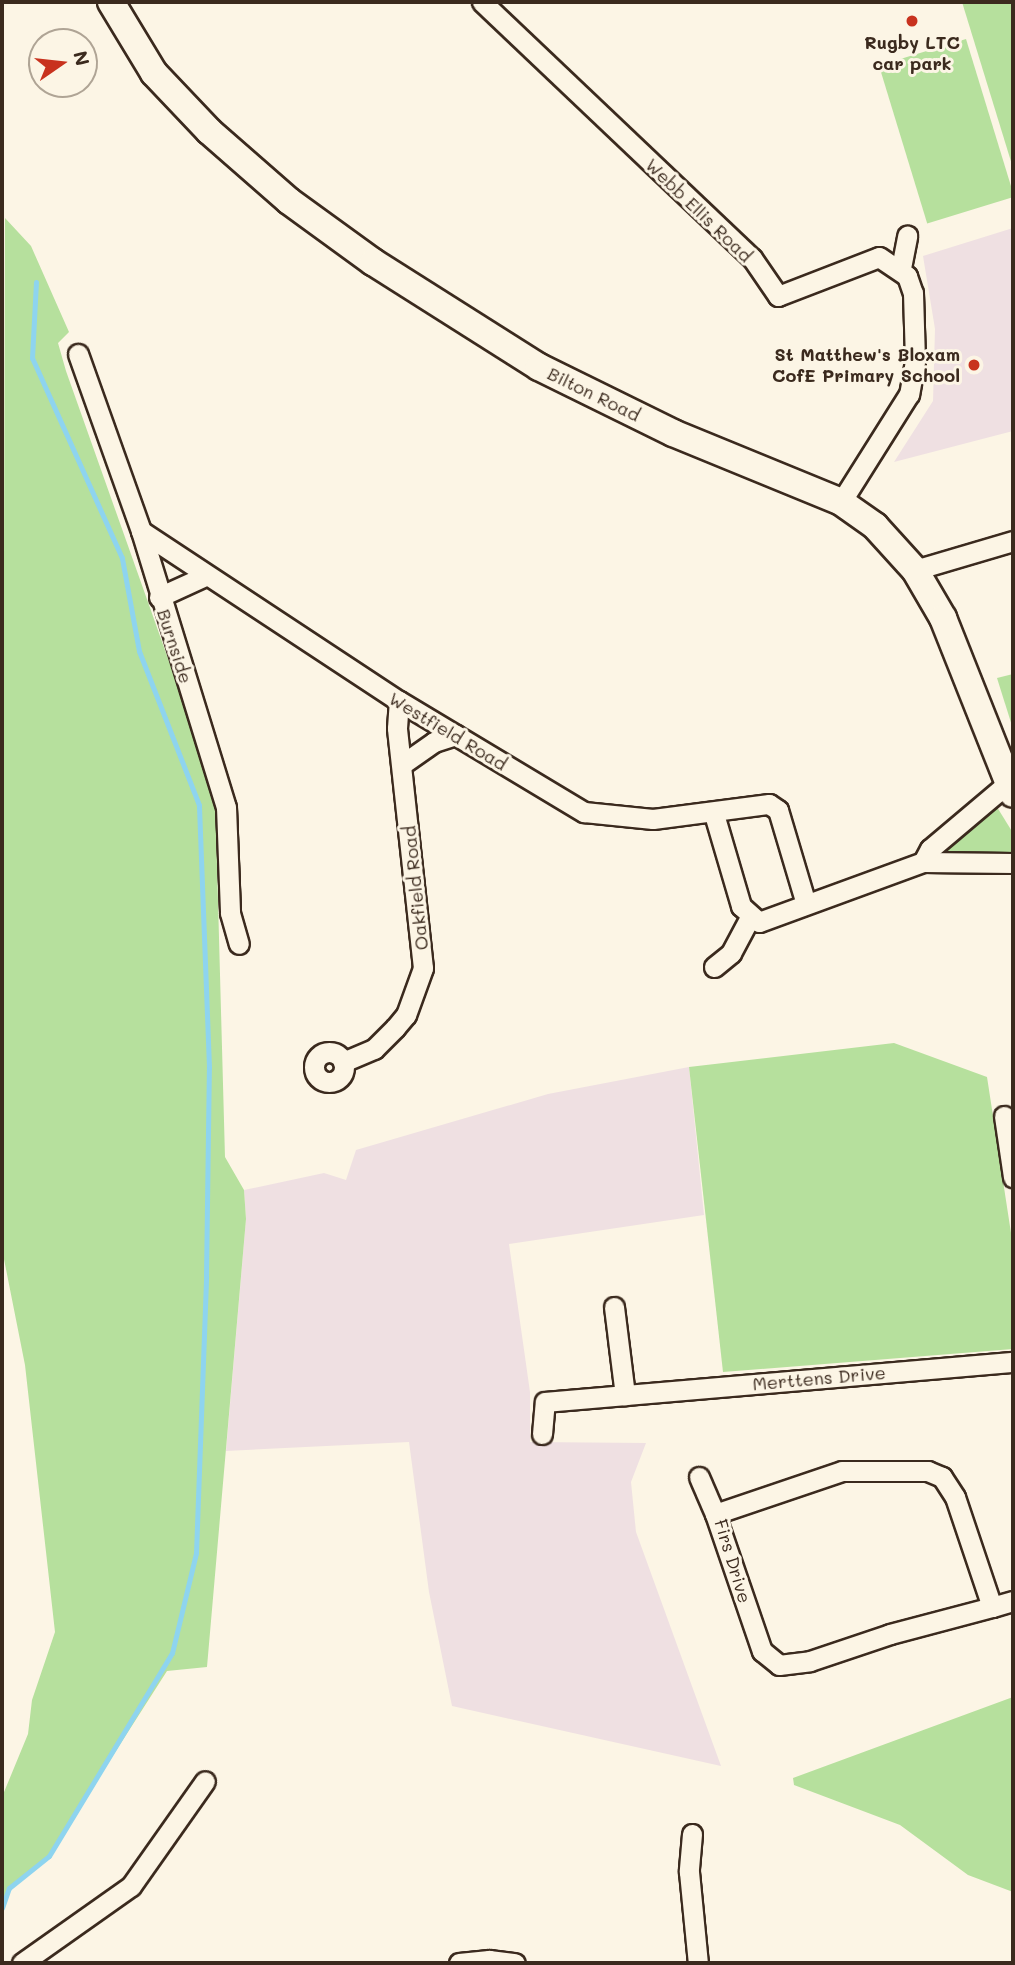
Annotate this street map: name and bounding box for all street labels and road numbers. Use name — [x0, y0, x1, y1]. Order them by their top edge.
street label: Webb Ellis Road — [641, 154, 757, 266]
street label: Bilton Road — [544, 362, 644, 426]
street label: Burnside — [153, 606, 197, 686]
street label: Westfield Road — [385, 687, 511, 775]
street label: Oakfield Road — [398, 825, 432, 951]
street label: Merttens Drive — [752, 1361, 886, 1395]
street label: Firs Drive — [710, 1516, 756, 1606]

